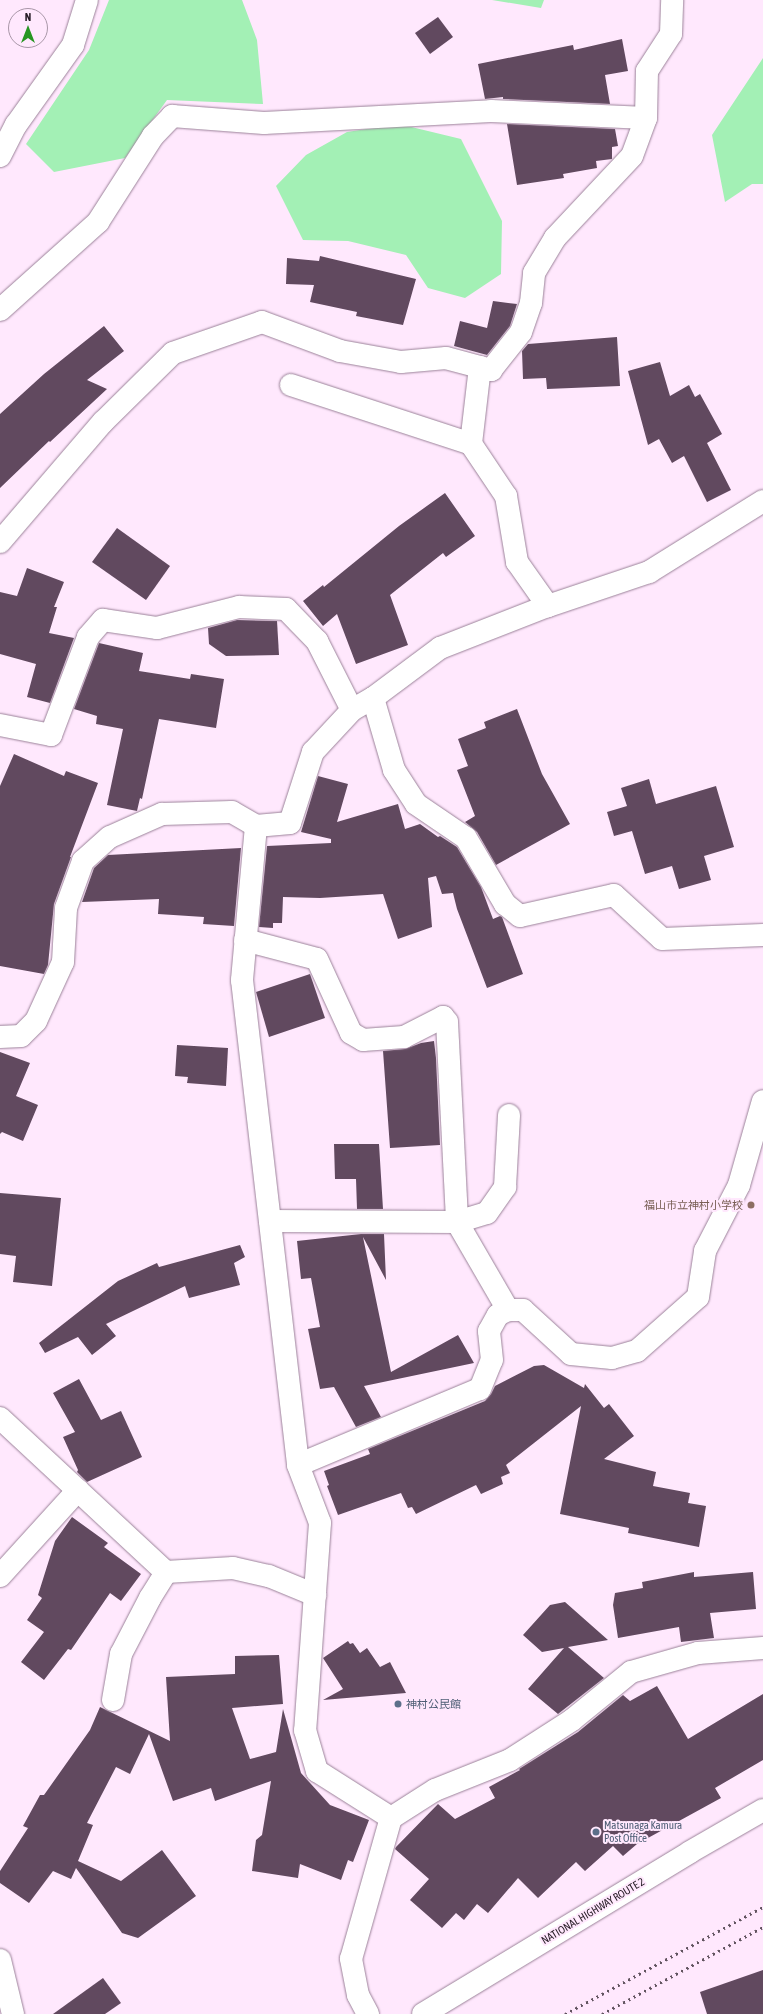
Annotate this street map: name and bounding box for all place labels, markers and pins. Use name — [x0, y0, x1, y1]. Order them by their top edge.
place label: 福山市立神村小学校 — [644, 1198, 743, 1212]
marker: 福山市立神村小学校 — [746, 1200, 756, 1210]
place label: 神村公民館 — [406, 1697, 461, 1711]
marker: 神村公民館 — [393, 1699, 403, 1709]
place label: Matsunaga Kamura Post Office — [604, 1819, 682, 1845]
marker: Matsunaga Kamura Post Office — [591, 1827, 601, 1837]

